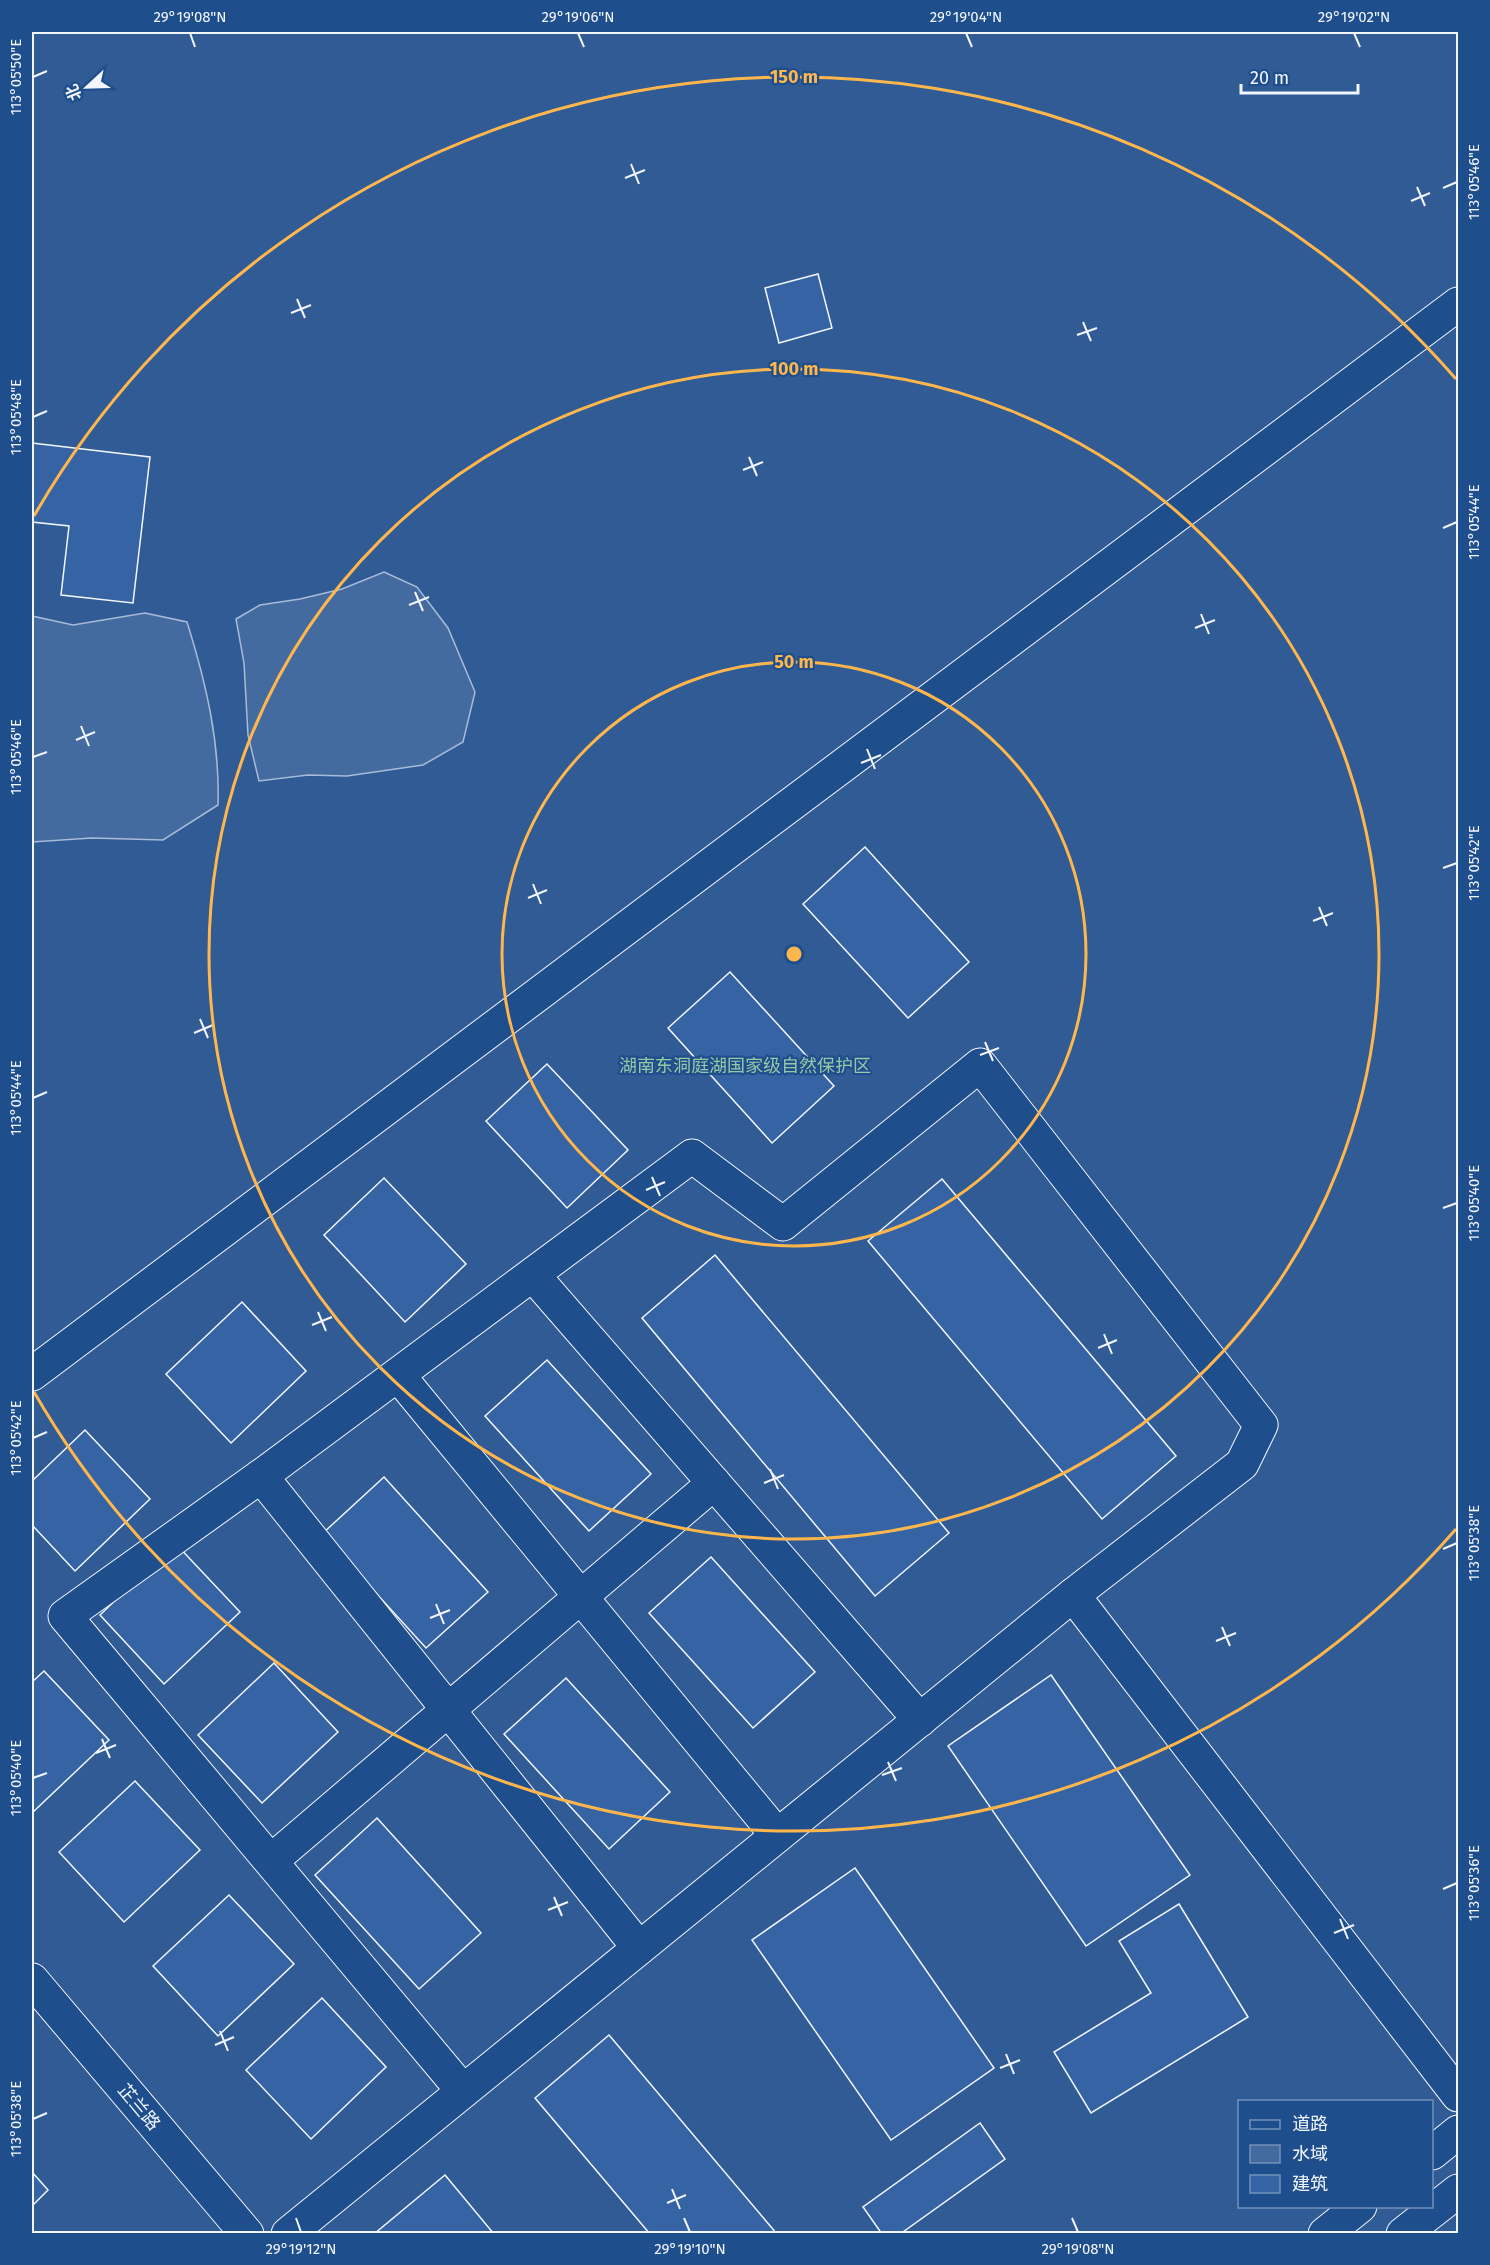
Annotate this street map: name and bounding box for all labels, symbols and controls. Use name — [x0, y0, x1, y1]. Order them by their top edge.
text: 29°19'08"N — [153, 8, 227, 26]
text: 29°19'06"N — [542, 8, 614, 26]
text: 29°19'04"N — [930, 8, 1002, 26]
text: 29°19'02"N — [1318, 8, 1390, 26]
text: 113°05'50"E — [7, 39, 25, 115]
north arrow — [57, 57, 117, 117]
scale bar — [1241, 57, 1358, 95]
text: 150 m — [770, 66, 818, 88]
text: 20 m — [1250, 67, 1289, 89]
text: 北 — [62, 81, 85, 103]
text: 113°05'46"E — [1465, 144, 1483, 220]
text: 100 m — [770, 358, 818, 380]
text: 113°05'48"E — [7, 379, 25, 455]
text: 113°05'44"E — [1465, 484, 1483, 560]
text: 50 m — [774, 651, 814, 673]
text: 113°05'46"E — [7, 719, 25, 795]
text: 113°05'42"E — [1465, 825, 1483, 901]
centre of rings — [784, 944, 804, 964]
park label: 湖南东洞庭湖国家级自然保护区 — [619, 1055, 871, 1077]
text: 113°05'44"E — [7, 1060, 25, 1136]
text: 113°05'40"E — [1465, 1165, 1483, 1241]
text: 113°05'42"E — [7, 1400, 25, 1476]
text: 113°05'38"E — [1465, 1505, 1483, 1581]
text: 113°05'40"E — [7, 1740, 25, 1816]
text: 113°05'36"E — [1465, 1845, 1483, 1921]
street label: 芷兰路 — [113, 2079, 165, 2135]
text: 113°05'38"E — [7, 2081, 25, 2157]
legend — [1238, 2100, 1433, 2208]
text: 道路 — [1292, 2113, 1328, 2135]
text: 水域 — [1292, 2143, 1328, 2165]
text: 建筑 — [1292, 2173, 1328, 2195]
text: 29°19'12"N — [266, 2240, 336, 2258]
text: 29°19'10"N — [654, 2240, 726, 2258]
text: 29°19'08"N — [1041, 2240, 1115, 2258]

